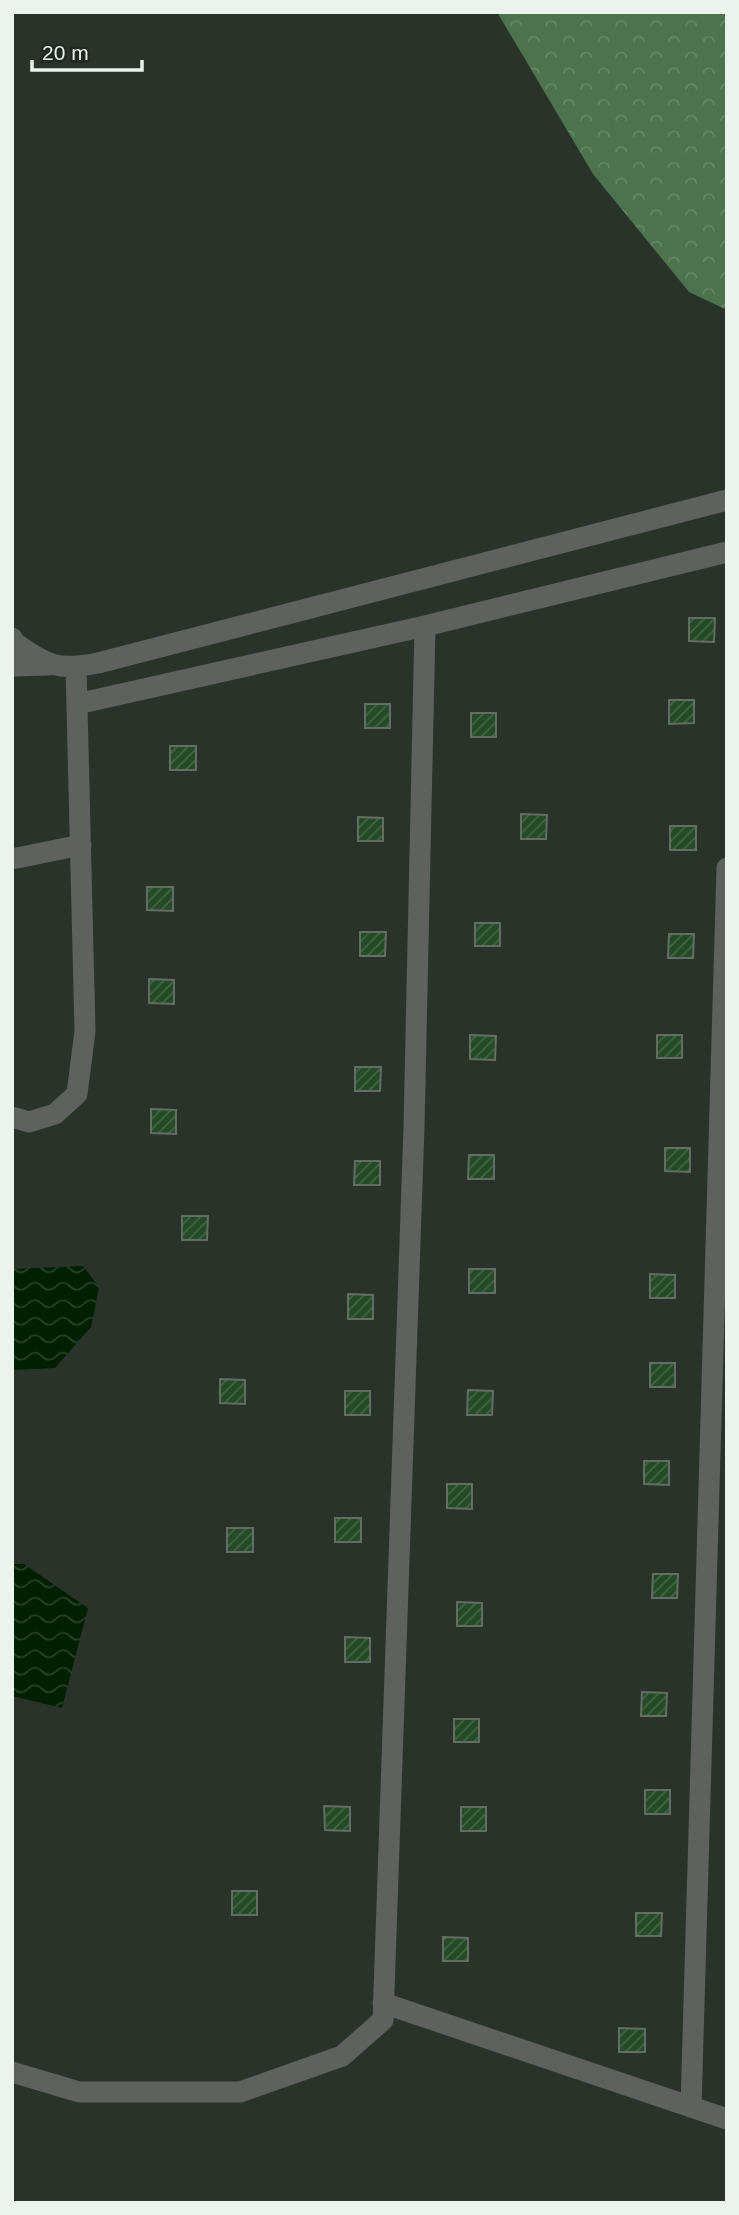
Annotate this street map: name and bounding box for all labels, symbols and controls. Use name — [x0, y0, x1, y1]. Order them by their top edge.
scale bar — [32, 28, 142, 72]
text: 20 m — [42, 41, 89, 64]

